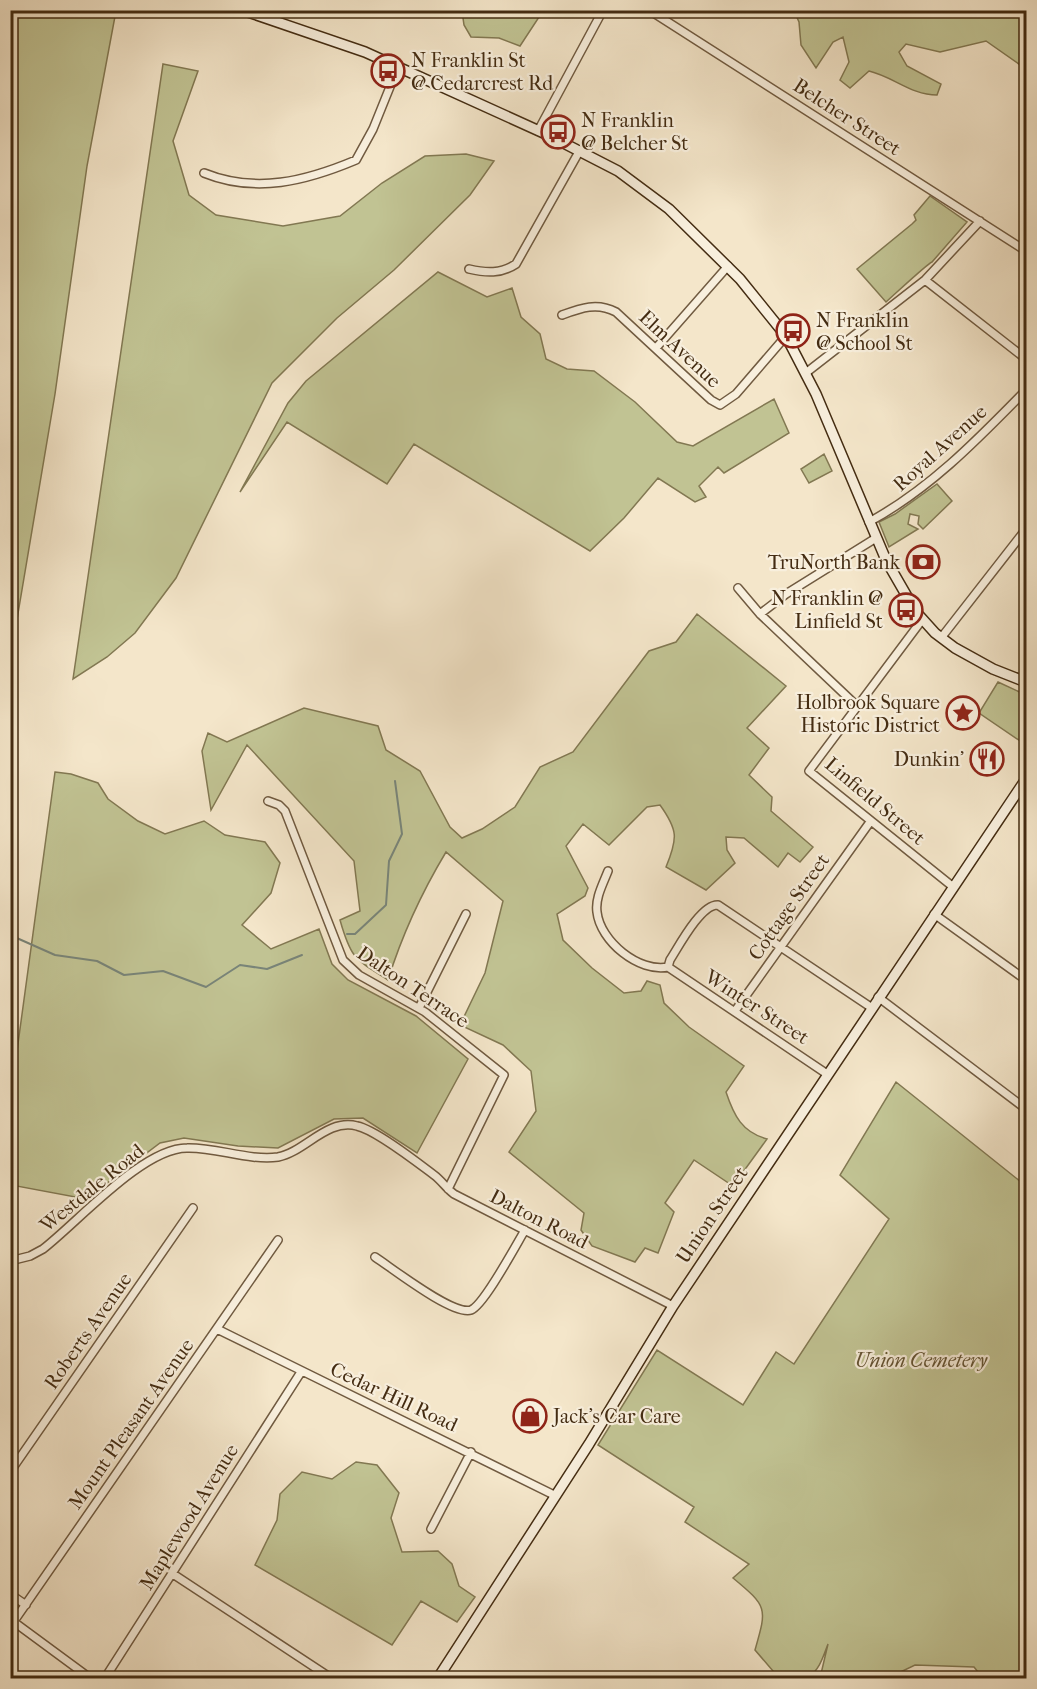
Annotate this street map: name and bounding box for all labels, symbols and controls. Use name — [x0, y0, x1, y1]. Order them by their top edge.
place label: N Franklin St @ Cedarcrest Rd — [411, 49, 554, 95]
bus stop icon: N Franklin St @ Cedarcrest Rd — [370, 53, 406, 89]
street label: Belcher Street — [789, 74, 905, 160]
place label: N Franklin @ Belcher St — [581, 109, 688, 155]
bus stop icon: N Franklin @ Belcher St — [540, 114, 576, 150]
street label: Elm Avenue — [634, 305, 726, 393]
place label: N Franklin @ School St — [816, 309, 913, 355]
bus stop icon: N Franklin @ School St — [775, 313, 811, 349]
street label: Royal Avenue — [889, 400, 992, 496]
bank icon: TruNorth Bank — [905, 544, 941, 580]
place label: TruNorth Bank — [768, 551, 901, 574]
place label: N Franklin @ Linfield St — [771, 587, 883, 633]
bus stop icon: N Franklin @ Linfield St — [888, 592, 924, 628]
place label: Holbrook Square Historic District — [796, 691, 940, 737]
place icon: Holbrook Square Historic District — [945, 695, 981, 731]
restaurant icon: Dunkin' — [969, 741, 1005, 777]
place label: Dunkin' — [894, 748, 964, 771]
street label: Linfield Street — [820, 752, 930, 850]
street label: Cottage Street — [744, 849, 834, 965]
street label: Dalton Terrace — [353, 941, 473, 1033]
street label: Winter Street — [700, 964, 813, 1049]
street label: Westdale Road — [35, 1138, 149, 1238]
street label: Union Street — [671, 1162, 753, 1268]
street label: Dalton Road — [486, 1184, 593, 1254]
street label: Roberts Avenue — [39, 1268, 137, 1394]
street label: Mount Pleasant Avenue — [63, 1334, 199, 1514]
park label: Union Cemetery — [855, 1349, 988, 1372]
street label: Cedar Hill Road — [327, 1357, 462, 1437]
shop icon: Jack's Car Care — [512, 1398, 548, 1434]
place label: Jack's Car Care — [551, 1405, 681, 1428]
street label: Maplewood Avenue — [135, 1440, 243, 1594]

